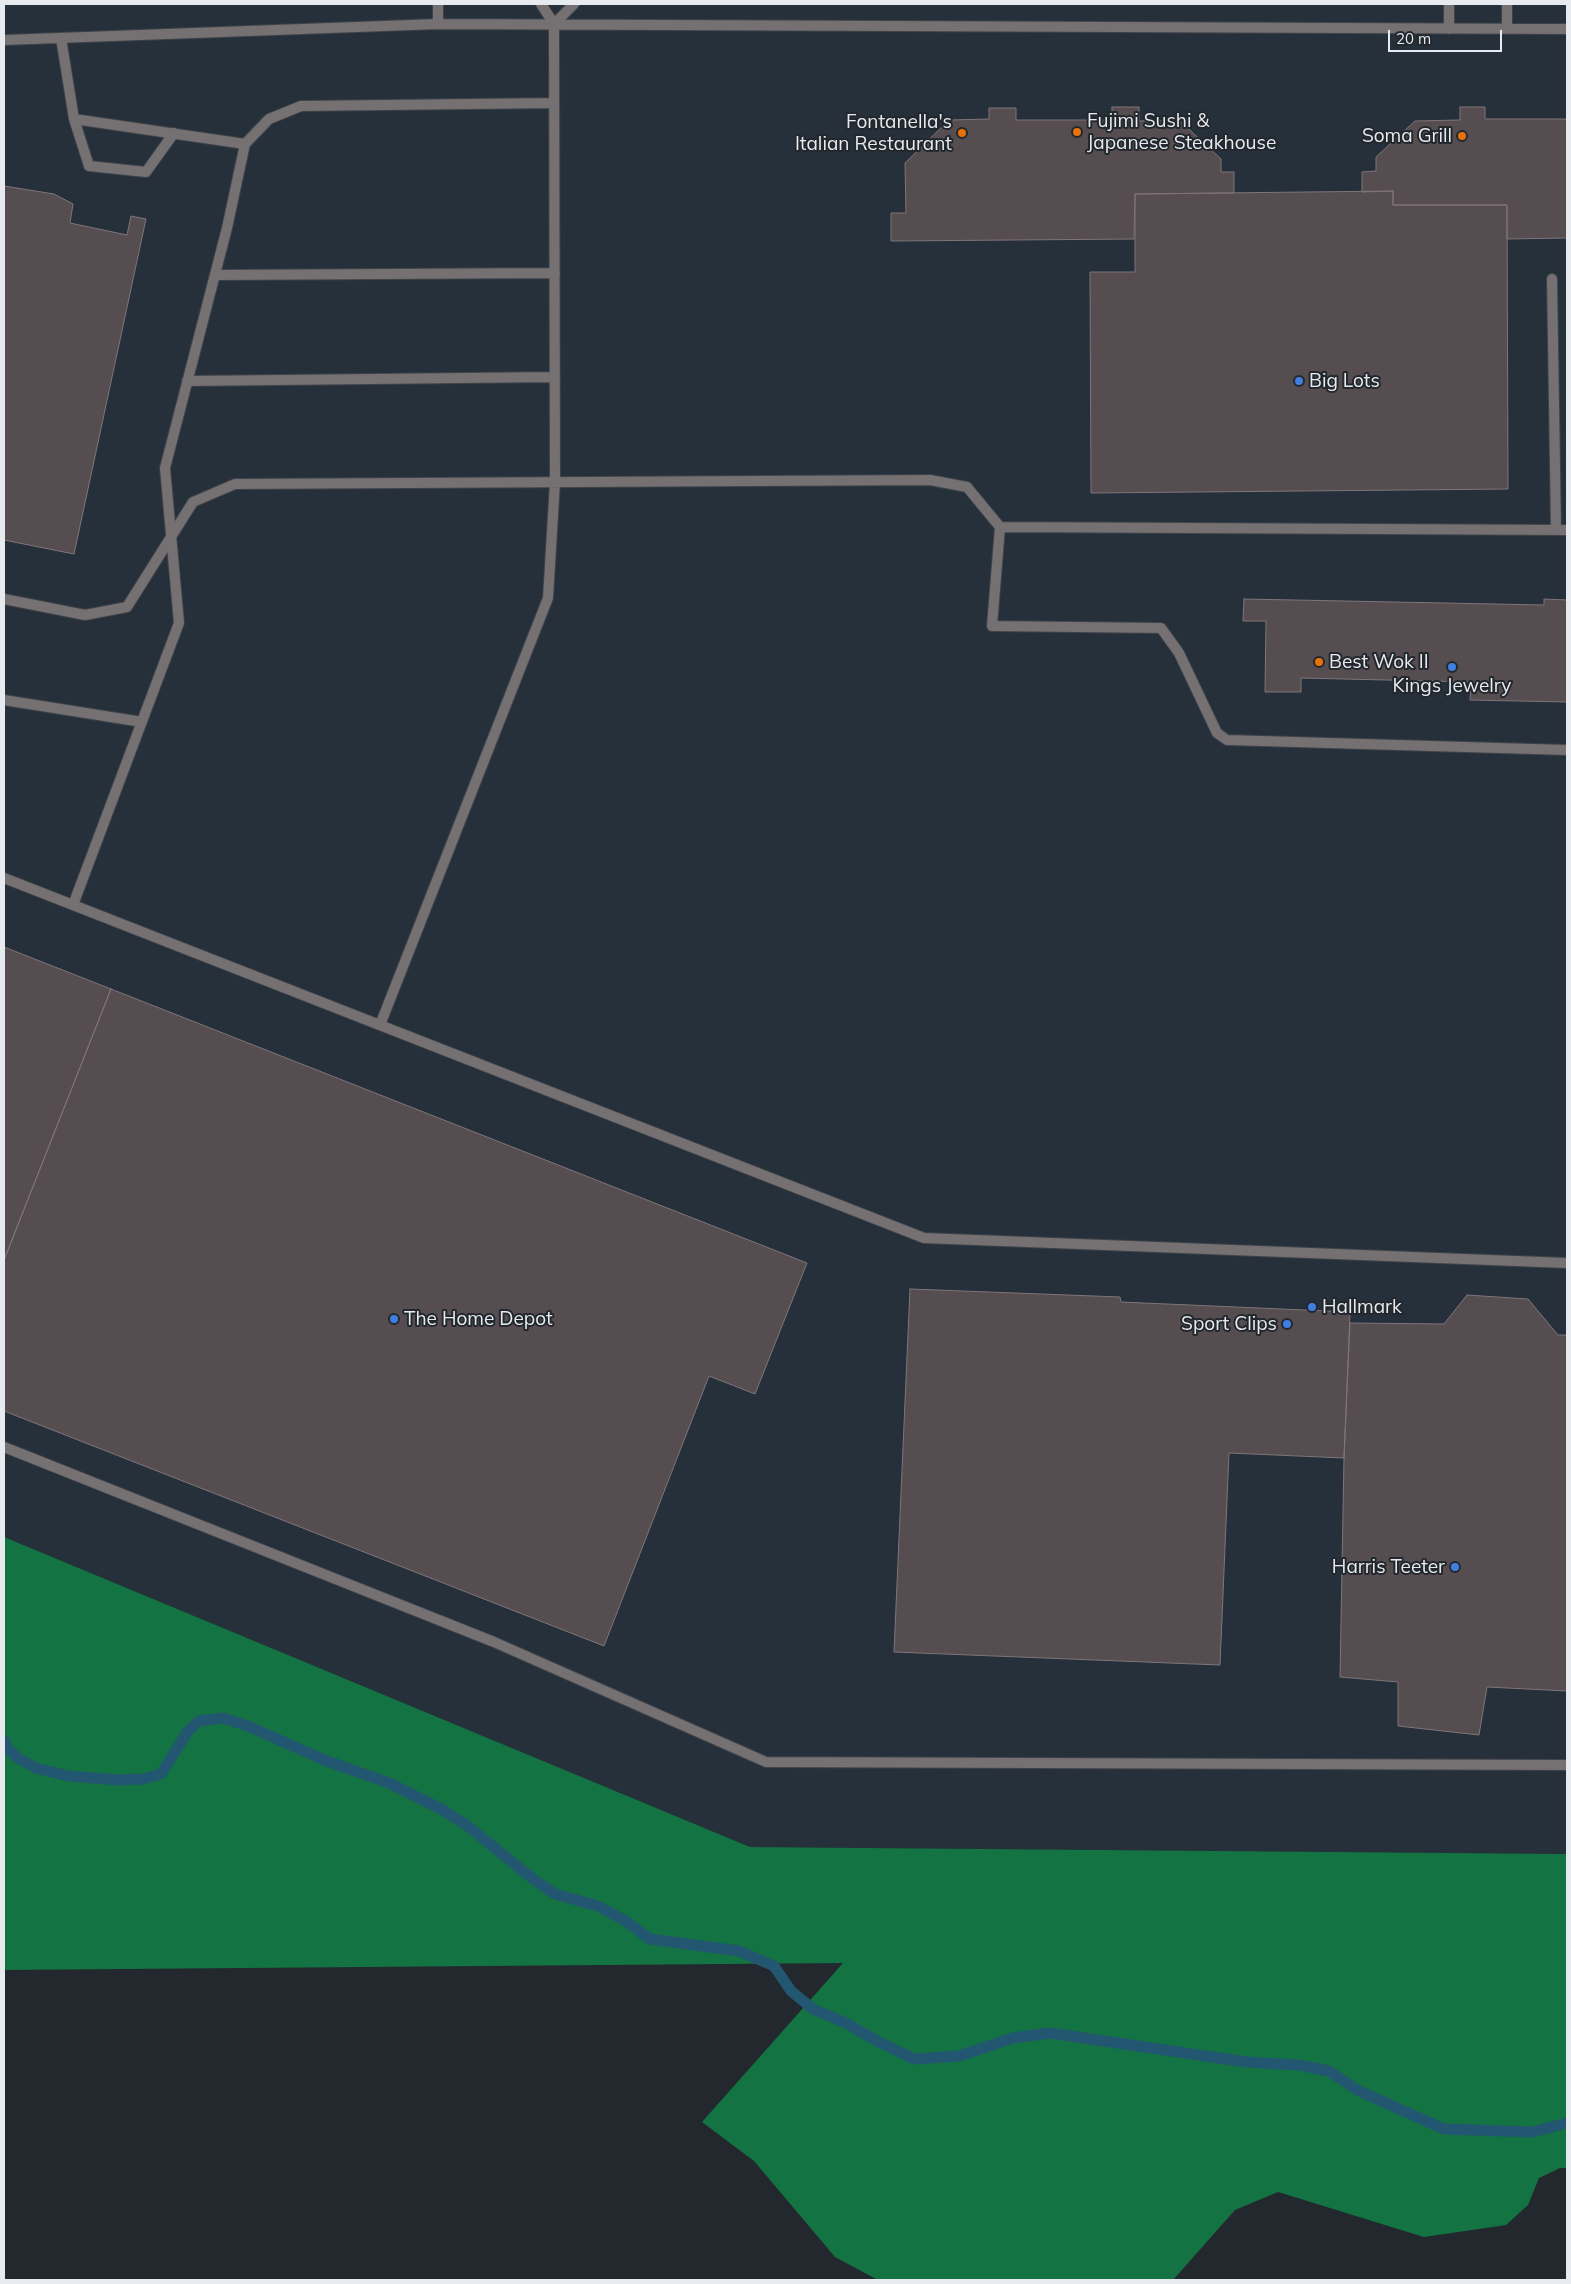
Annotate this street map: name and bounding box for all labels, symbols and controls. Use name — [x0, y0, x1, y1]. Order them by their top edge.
scale bar — [1391, 20, 1505, 52]
text: 20 m — [1396, 29, 1431, 48]
place label: Fujimi Sushi & Japanese Steakhouse — [1087, 110, 1276, 154]
place label: Fontanella's Italian Restaurant — [795, 111, 952, 155]
place label: Soma Grill — [1362, 125, 1452, 147]
marker: Fujimi Sushi & Japanese Steakhouse — [1071, 126, 1083, 138]
marker: Fontanella's Italian Restaurant — [956, 127, 968, 139]
marker: Soma Grill — [1456, 130, 1468, 142]
place label: Big Lots — [1309, 370, 1380, 392]
marker: Big Lots — [1293, 375, 1305, 387]
place label: Best Wok II — [1329, 651, 1429, 673]
marker: Best Wok II — [1313, 656, 1325, 668]
marker: Kings Jewelry — [1446, 661, 1458, 673]
place label: Kings Jewelry — [1393, 675, 1511, 697]
place label: Hallmark — [1322, 1296, 1402, 1318]
marker: Hallmark — [1306, 1301, 1318, 1313]
place label: The Home Depot — [404, 1308, 553, 1330]
marker: The Home Depot — [388, 1313, 400, 1325]
place label: Sport Clips — [1181, 1313, 1277, 1335]
marker: Sport Clips — [1281, 1318, 1293, 1330]
place label: Harris Teeter — [1332, 1556, 1445, 1578]
marker: Harris Teeter — [1449, 1561, 1461, 1573]

